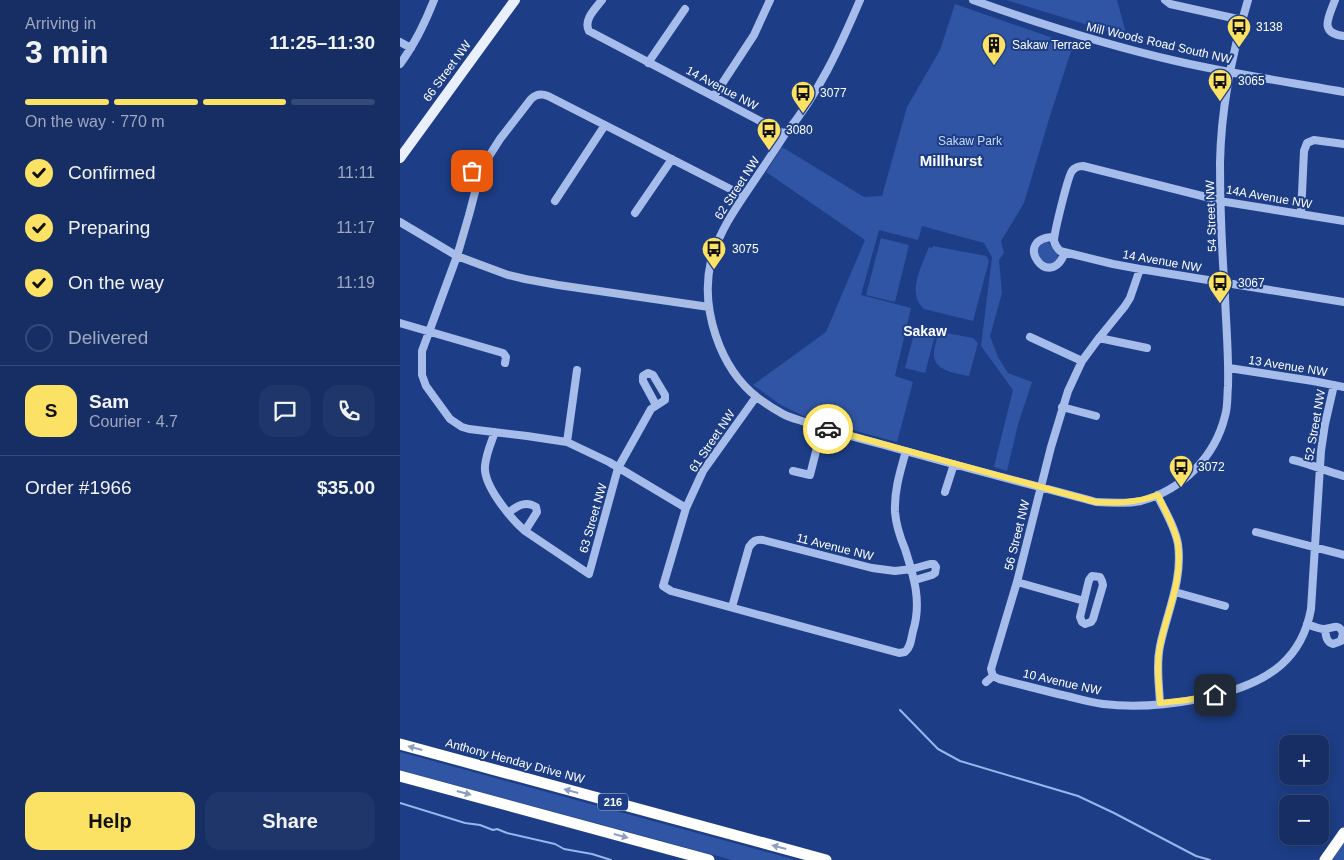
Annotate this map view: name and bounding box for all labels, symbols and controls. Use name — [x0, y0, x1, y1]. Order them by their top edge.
bus stop icon: 3138 — [1226, 14, 1252, 48]
text: Arriving in — [25, 15, 96, 32]
street label: Mill Woods Road South NW — [1085, 19, 1234, 67]
place label: 3138 — [1256, 20, 1283, 34]
text: 11:25–11:30 — [269, 32, 375, 53]
building icon: Sakaw Terrace — [981, 32, 1007, 66]
text: 3 min — [25, 34, 109, 70]
street label: 66 Street NW — [420, 37, 474, 104]
place label: Sakaw Terrace — [1012, 38, 1091, 52]
street label: 14 Avenue NW — [683, 63, 761, 113]
bus stop icon: 3065 — [1207, 68, 1233, 102]
place label: 3065 — [1238, 74, 1265, 88]
bus stop icon: 3077 — [790, 80, 816, 114]
place label: 3077 — [820, 86, 847, 100]
text: On the way · 770 m — [25, 113, 165, 130]
bus stop icon: 3080 — [756, 117, 782, 151]
place label: 3080 — [786, 123, 813, 137]
park label: Sakaw Park — [938, 134, 1003, 148]
pin — [451, 150, 493, 192]
district label: Millhurst — [920, 152, 982, 169]
street label: 62 Street NW — [712, 153, 763, 222]
icon: bag — [458, 157, 486, 185]
icon: check — [25, 159, 53, 187]
text: Confirmed — [68, 162, 156, 183]
text: 11:11 — [337, 164, 375, 181]
street label: 54 Street NW — [1203, 179, 1219, 252]
street label: 14A Avenue NW — [1225, 183, 1314, 212]
icon: check — [25, 214, 53, 242]
text: Preparing — [68, 217, 150, 238]
text: 11:17 — [336, 219, 375, 236]
bus stop icon: 3075 — [701, 236, 727, 270]
place label: 3075 — [732, 242, 759, 256]
street label: 14 Avenue NW — [1121, 247, 1203, 275]
icon: check — [25, 269, 53, 297]
bus stop icon: 3067 — [1207, 270, 1233, 304]
text: On the way — [68, 272, 164, 293]
text: 11:19 — [336, 274, 375, 291]
place label: 3067 — [1238, 276, 1265, 290]
district label: Sakaw — [903, 323, 947, 339]
text: Delivered — [68, 327, 148, 348]
street label: 13 Avenue NW — [1247, 353, 1329, 379]
button: chat — [259, 385, 311, 437]
button: phone — [323, 385, 375, 437]
street label: 52 Street NW — [1302, 388, 1328, 462]
text: Sam — [89, 391, 129, 412]
text: S — [45, 400, 57, 421]
courier — [803, 404, 853, 454]
street label: 61 Street NW — [686, 407, 738, 475]
text: Courier · 4.7 — [89, 413, 178, 430]
icon: car — [814, 415, 842, 443]
bus stop icon: 3072 — [1168, 454, 1194, 488]
place label: 3072 — [1198, 460, 1225, 474]
text: Order #1966 — [25, 477, 132, 498]
text: $35.00 — [317, 477, 375, 498]
street label: 63 Street NW — [576, 481, 610, 555]
street label: 56 Street NW — [1001, 498, 1033, 572]
street label: 11 Avenue NW — [795, 531, 876, 564]
street label: 10 Avenue NW — [1022, 666, 1103, 698]
pin — [1194, 674, 1236, 716]
icon: home — [1201, 681, 1229, 709]
map controls — [1279, 735, 1329, 845]
button: + — [1279, 735, 1329, 785]
street label: Anthony Henday Drive NW — [444, 736, 587, 786]
one-way arrow — [407, 744, 422, 752]
one-way arrow — [564, 786, 579, 794]
one-way arrow — [456, 790, 471, 798]
button: Help — [25, 792, 195, 850]
button: Share — [205, 792, 375, 850]
road number: 216 — [598, 794, 628, 810]
button: − — [1279, 795, 1329, 845]
one-way arrow — [613, 832, 628, 840]
one-way arrow — [771, 843, 786, 851]

